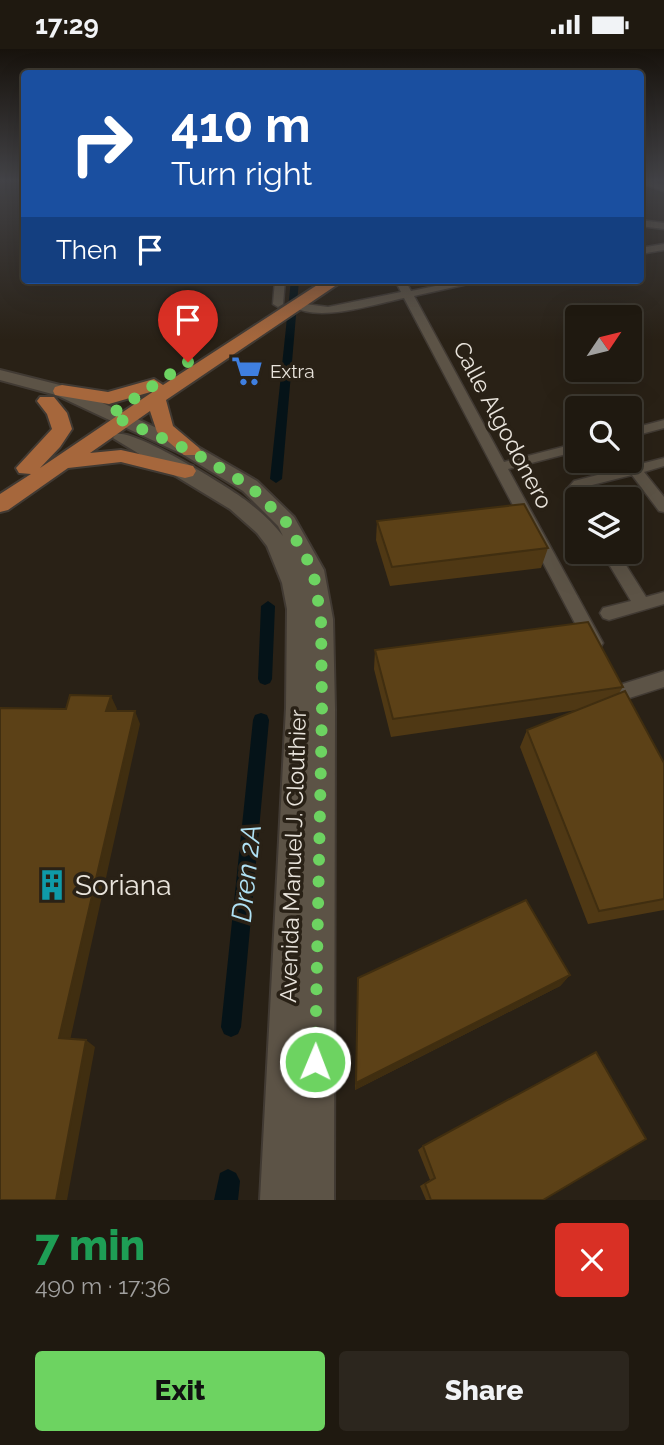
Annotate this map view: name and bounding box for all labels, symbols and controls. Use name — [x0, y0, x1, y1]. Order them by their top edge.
text: 17:29 — [35, 10, 99, 40]
text: 410 m — [171, 96, 311, 153]
icon: right — [56, 98, 147, 189]
text: Turn right — [171, 155, 312, 192]
icon: arrive — [131, 231, 169, 269]
text: Then — [56, 235, 117, 265]
pin — [158, 290, 218, 362]
icon: arrive — [169, 301, 207, 339]
north arrow — [565, 305, 642, 381]
map controls — [565, 305, 642, 564]
street label: Calle Algodonero — [448, 337, 559, 513]
supermarket icon: Extra — [230, 354, 264, 388]
place label: Extra — [270, 360, 315, 382]
button: search — [565, 396, 642, 473]
button: layers — [565, 487, 642, 564]
street label: Avenida Manuel J. Clouthier — [274, 709, 311, 1003]
water label: Dren 2A — [225, 822, 268, 924]
building icon: Soriana — [35, 868, 69, 902]
place label: Soriana — [75, 869, 171, 902]
position arrow — [278, 1025, 352, 1099]
text: 7 min — [35, 1221, 145, 1270]
button: close — [555, 1223, 629, 1297]
text: 490 m · 17:36 — [35, 1272, 171, 1299]
button: Exit — [35, 1351, 325, 1431]
button: Share — [339, 1351, 629, 1431]

